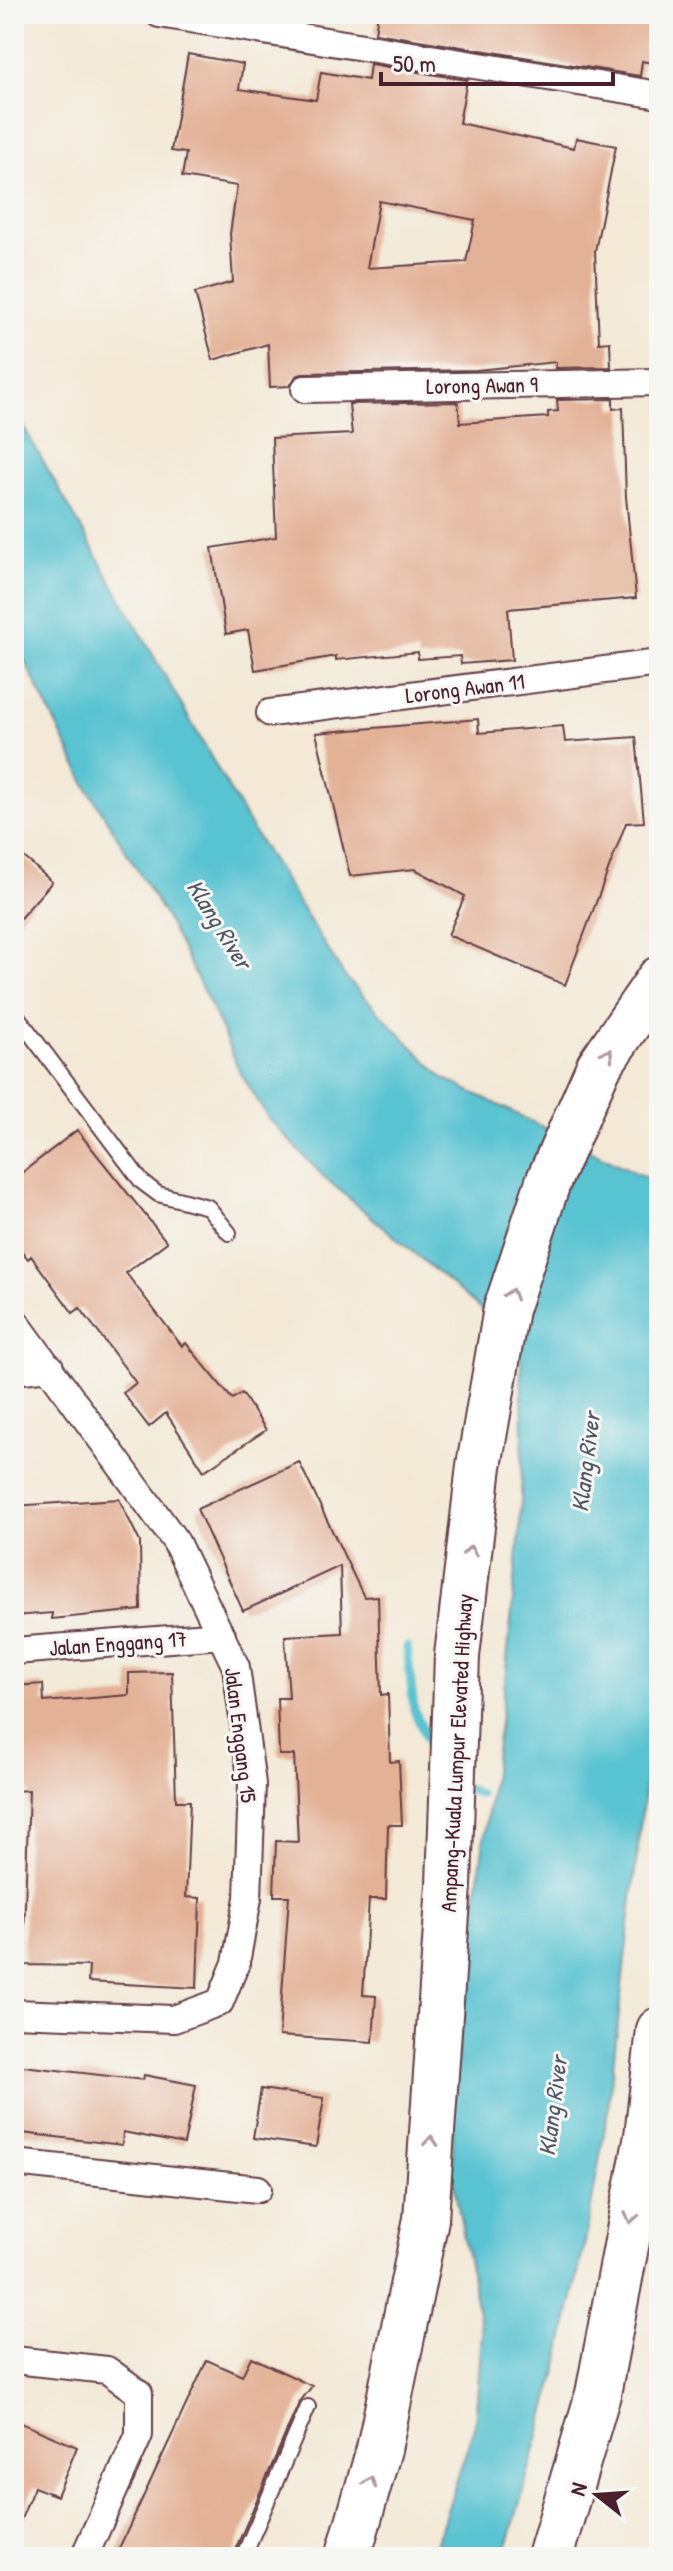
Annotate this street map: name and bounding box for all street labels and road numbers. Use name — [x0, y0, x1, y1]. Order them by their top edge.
street label: Lorong Awan 9 — [426, 369, 538, 401]
street label: Lorong Awan 11 — [404, 666, 526, 710]
street label: Ampang-Kuala Lumpur Elevated Highway — [433, 1593, 479, 1913]
street label: Jalan Enggang 17 — [48, 1623, 188, 1663]
street label: Jalan Enggang 15 — [218, 1666, 264, 1804]

